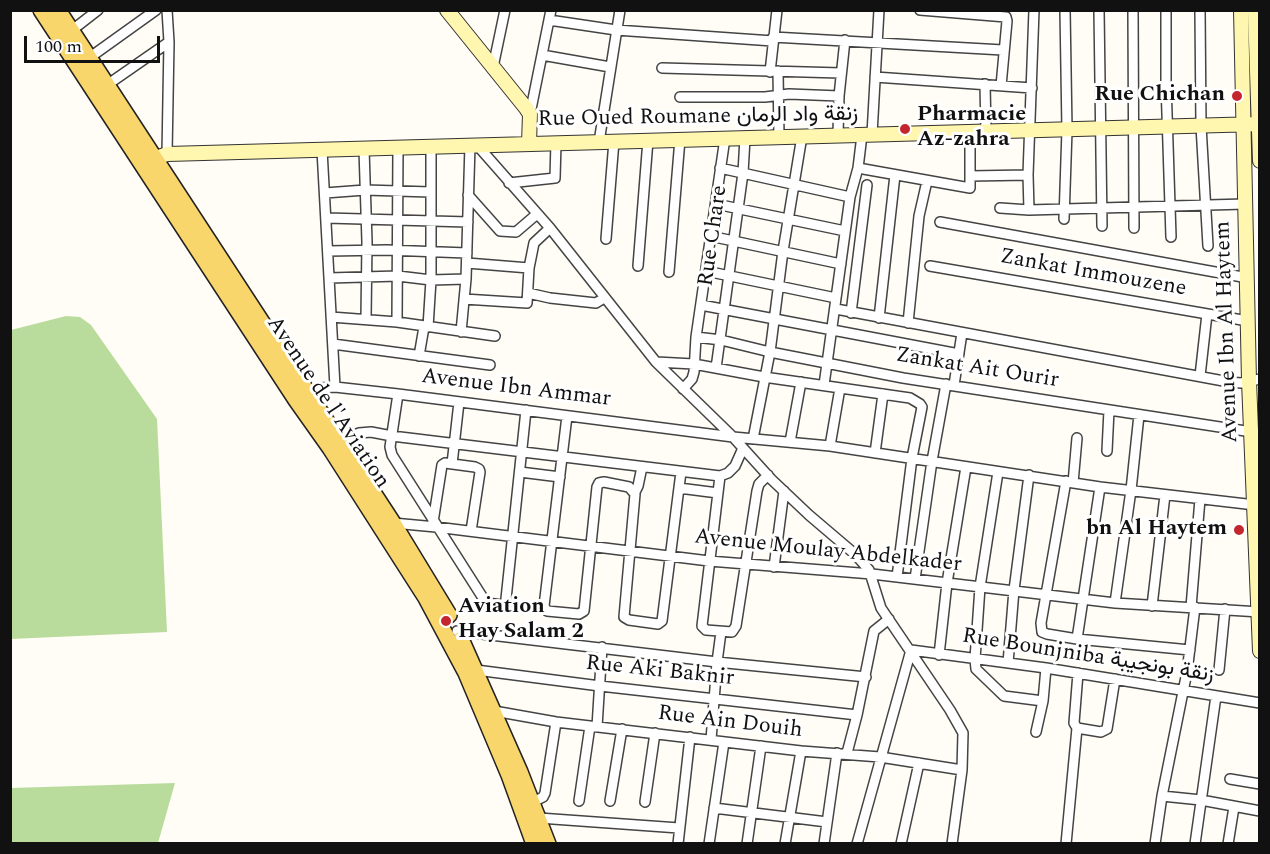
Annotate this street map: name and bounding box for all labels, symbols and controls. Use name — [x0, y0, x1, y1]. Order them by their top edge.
scale bar — [27, 24, 164, 62]
text: 100 m — [35, 33, 82, 60]
place label: Rue Chichan — [1094, 83, 1225, 109]
marker: Rue Chichan — [1230, 89, 1244, 103]
street label: Rue Oued Roumane زنقة واد الرمان — [538, 102, 858, 134]
place label: Pharmacie Az-zahra — [917, 103, 1026, 154]
marker: Pharmacie Az-zahra — [898, 122, 912, 136]
street label: Rue Chare — [694, 184, 734, 288]
street label: Avenue Ibn Al Haytem — [1211, 221, 1245, 443]
street label: Zankat Immouzene — [998, 245, 1188, 303]
street label: Avenue de l'Aviation — [260, 312, 394, 494]
street label: Zankat Ait Ourir — [894, 343, 1060, 395]
street label: Avenue Ibn Ammar — [420, 364, 612, 414]
place label: bn Al Haytem — [1086, 517, 1227, 543]
marker: bn Al Haytem — [1232, 523, 1246, 537]
street label: Avenue Moulay Abdelkader — [693, 525, 963, 579]
place label: Aviation Hay Salam 2 — [458, 595, 584, 646]
marker: Aviation Hay Salam 2 — [439, 614, 453, 628]
street label: Rue Bounjniba زنقة بونجيبة — [960, 624, 1216, 690]
street label: Rue Aki Baknir — [584, 651, 736, 693]
street label: Rue Ain Douih — [656, 701, 804, 745]

